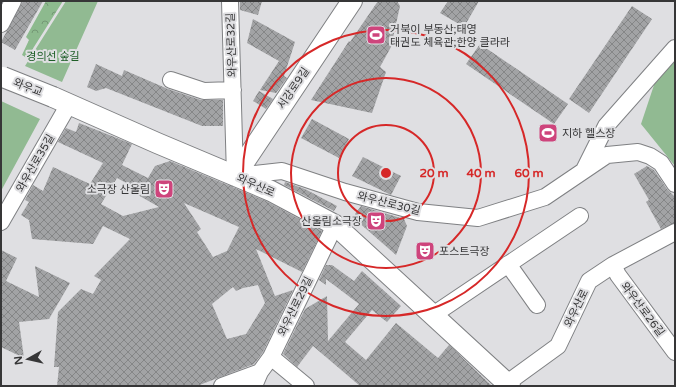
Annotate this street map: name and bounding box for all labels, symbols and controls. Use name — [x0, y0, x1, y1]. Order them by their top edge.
street label: 와우산로32길 — [224, 13, 239, 77]
place label: 거북이 부동산;태영 태권도 체육관;한양 클라라 — [390, 23, 510, 49]
sports icon: 거북이 부동산;태영 태권도 체육관;한양 클라라 — [365, 24, 387, 46]
park label: 경의선 숲길 — [26, 50, 80, 63]
street label: 서강로9길 — [275, 65, 312, 112]
street label: 와우교 — [11, 76, 44, 99]
sports icon: 지하 헬스장 — [537, 122, 559, 144]
place label: 지하 헬스장 — [562, 127, 615, 140]
street label: 와우산로35길 — [14, 132, 57, 194]
centre of rings — [379, 166, 393, 180]
text: 20 m — [419, 166, 449, 180]
text: 40 m — [466, 166, 496, 180]
text: 60 m — [514, 166, 544, 180]
street label: 와우산로 — [235, 171, 277, 200]
theatre icon: 소극장 산울림 — [153, 178, 175, 200]
place label: 소극장 산울림 — [86, 183, 150, 196]
street label: 와우산로30길 — [356, 189, 422, 218]
theatre icon: 산울림소극장 — [365, 210, 387, 232]
place label: 산울림소극장 — [301, 215, 362, 228]
theatre icon: 포스트극장 — [414, 240, 436, 262]
place label: 포스트극장 — [439, 245, 490, 258]
street label: 와우산로29길 — [275, 274, 315, 338]
street label: 와우산로26길 — [618, 280, 667, 339]
street label: 와우산로 — [562, 287, 591, 329]
north arrow — [8, 339, 48, 379]
text: N — [12, 355, 26, 366]

